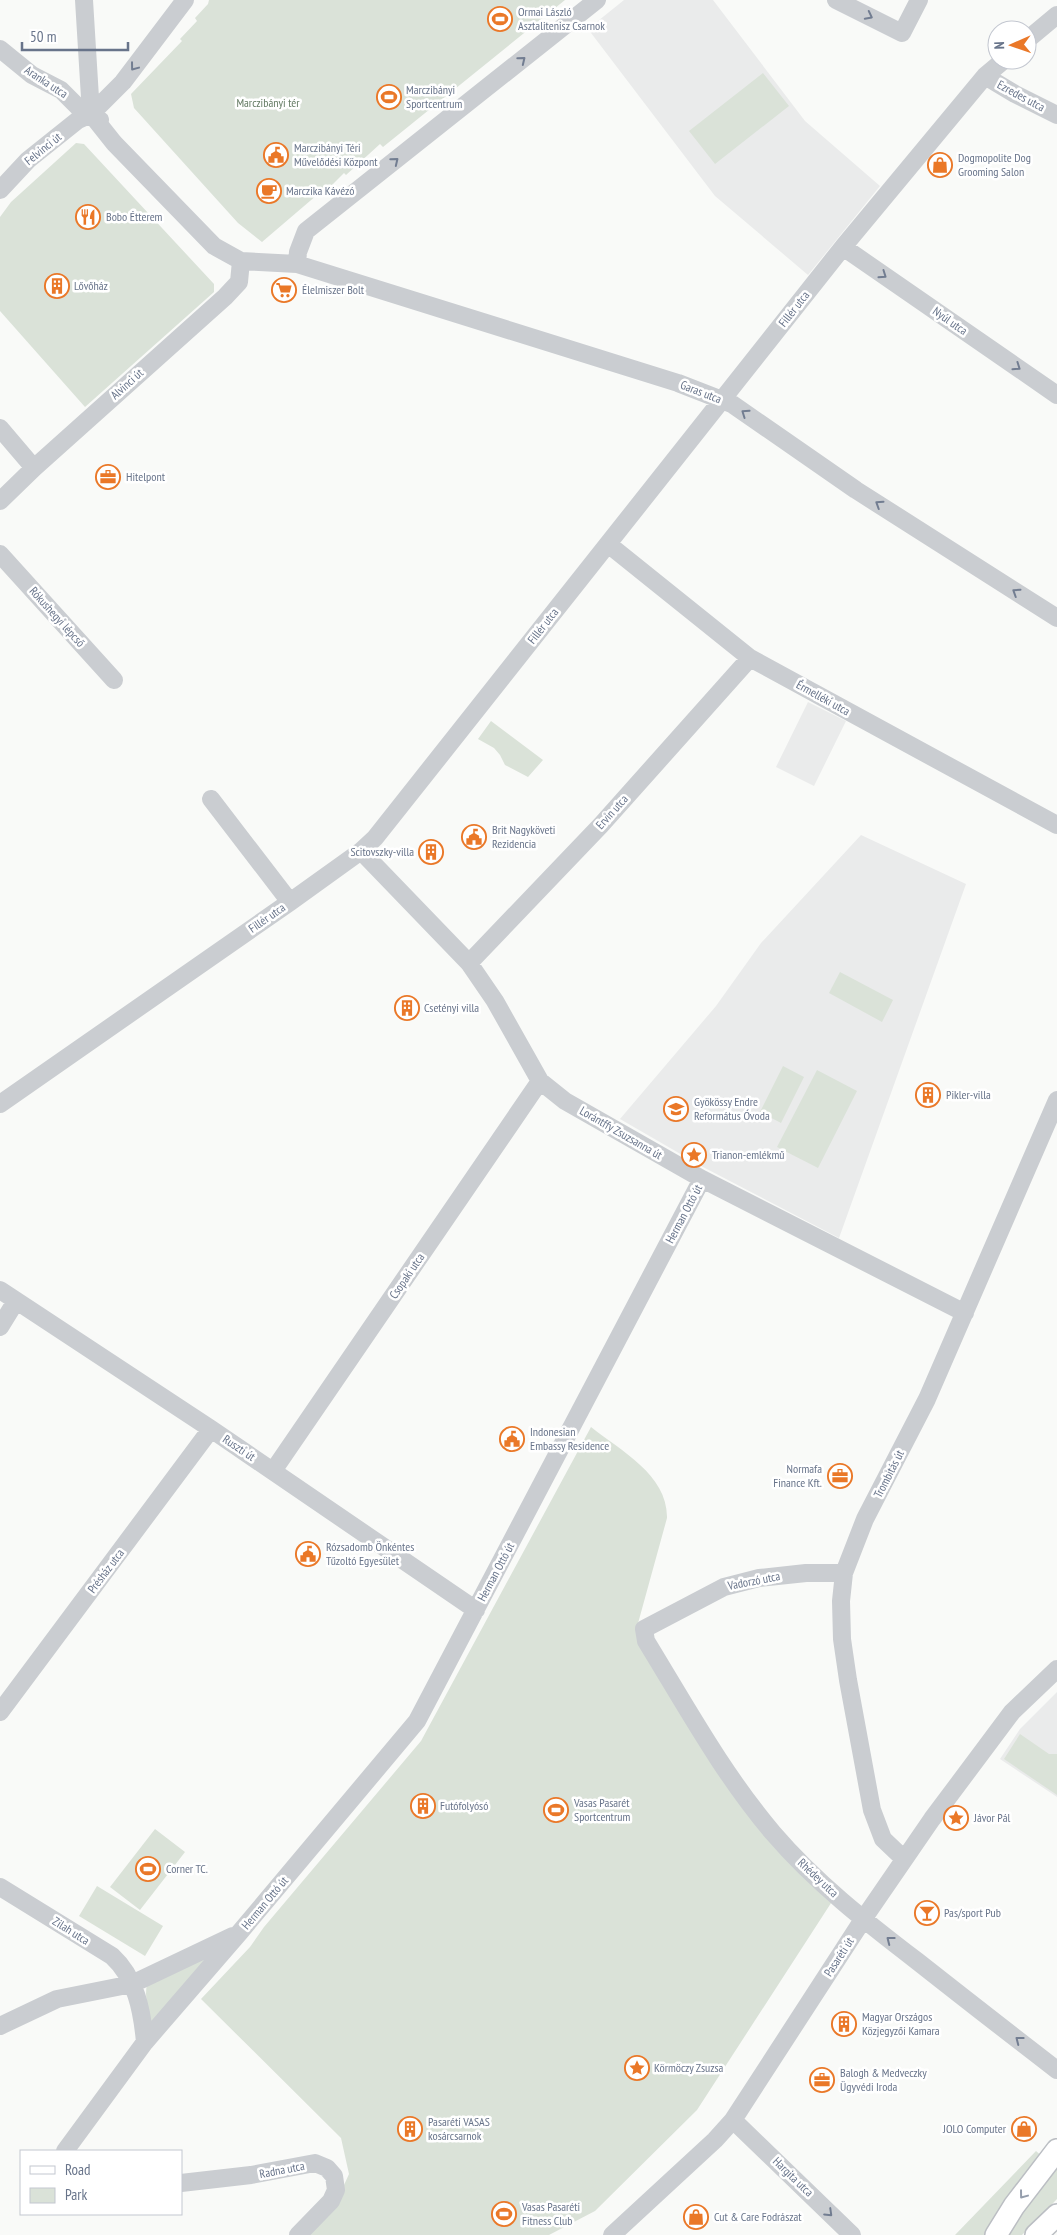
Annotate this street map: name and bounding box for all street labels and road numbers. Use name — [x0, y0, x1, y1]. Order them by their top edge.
street label: Aranka utca — [22, 62, 71, 101]
street label: Ezredes utca — [995, 77, 1048, 114]
street label: Felvinci út — [21, 129, 65, 168]
street label: Fillér utca — [775, 288, 812, 330]
street label: Nyúl utca — [930, 303, 971, 338]
street label: Alvinci út — [107, 365, 147, 402]
street label: Garas utca — [678, 377, 724, 406]
street label: Rókushegyi lépcső — [26, 583, 88, 650]
street label: Fillér utca — [524, 605, 561, 647]
street label: Érmelléki utca — [794, 677, 853, 719]
street label: Ervin utca — [592, 791, 631, 832]
street label: Fillér utca — [245, 899, 288, 936]
street label: Lorántffy Zsuzsanna út — [577, 1103, 666, 1163]
street label: Herman Ottó út — [662, 1181, 706, 1246]
street label: Csopaki utca — [386, 1250, 427, 1301]
street label: Ruszti út — [220, 1431, 259, 1464]
street label: Trombitás út — [870, 1447, 907, 1500]
street label: Herman Ottó út — [474, 1539, 518, 1604]
street label: Présház utca — [84, 1545, 127, 1596]
street label: Vadorzó utca — [726, 1568, 782, 1593]
street label: Rhédey utca — [795, 1855, 842, 1900]
street label: Herman Ottó út — [238, 1873, 292, 1932]
street label: Zilah utca — [50, 1913, 93, 1948]
street label: Pasaréti út — [820, 1934, 857, 1979]
street label: Hargita utca — [770, 2154, 817, 2200]
street label: Radna utca — [258, 2158, 306, 2181]

